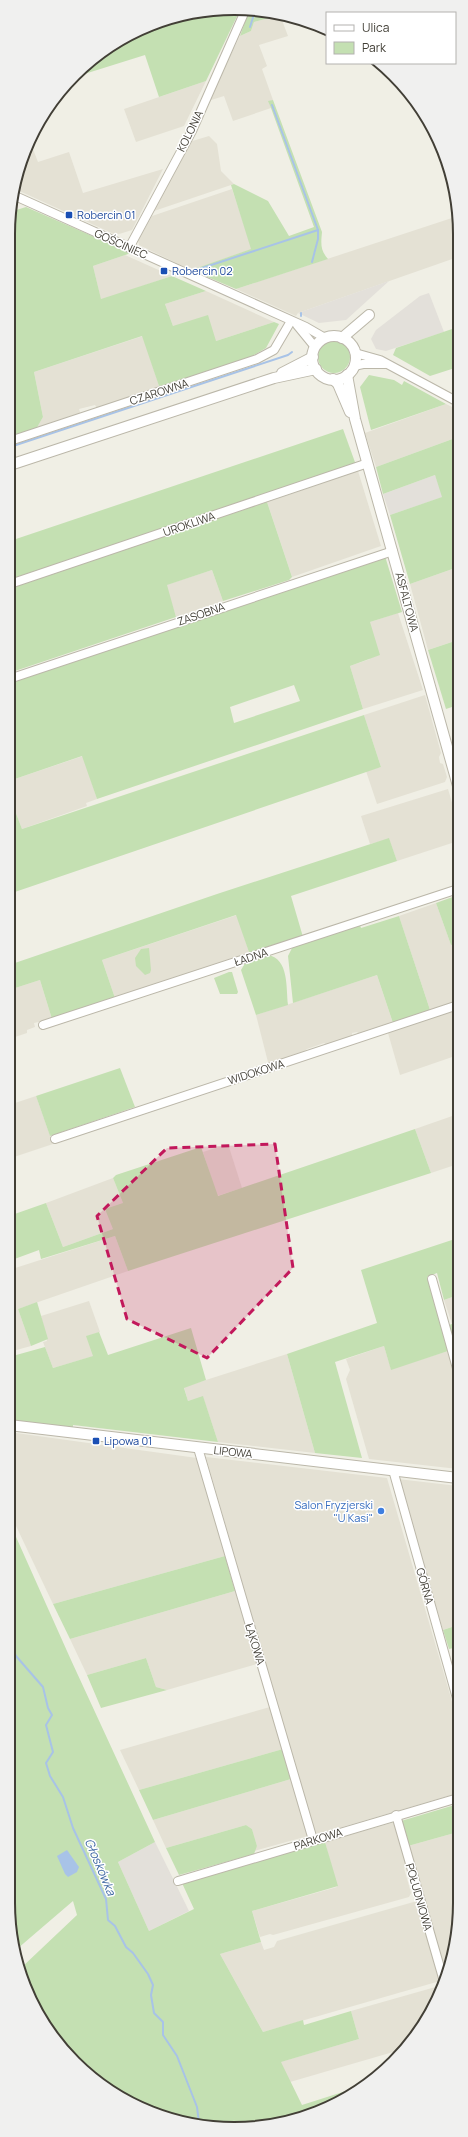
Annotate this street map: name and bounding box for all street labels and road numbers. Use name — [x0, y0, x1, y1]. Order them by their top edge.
street label: KOLONIA — [173, 107, 206, 154]
street label: GOŚCINIEC — [92, 225, 150, 262]
street label: CZAROWNA — [128, 375, 190, 408]
street label: UROKLIWA — [161, 508, 217, 539]
street label: ASFALTOWA — [392, 570, 423, 633]
street label: ZASOBNA — [175, 598, 227, 629]
street label: ŁADNA — [232, 944, 270, 969]
street label: WIDOKOWA — [226, 1055, 286, 1088]
street label: LIPOWA — [213, 1442, 253, 1461]
street label: GÓRNA — [413, 1566, 438, 1606]
street label: ŁĄKOWA — [242, 1621, 269, 1667]
street label: PARKOWA — [292, 1824, 344, 1853]
street label: POŁUDNIOWA — [403, 1861, 436, 1932]

